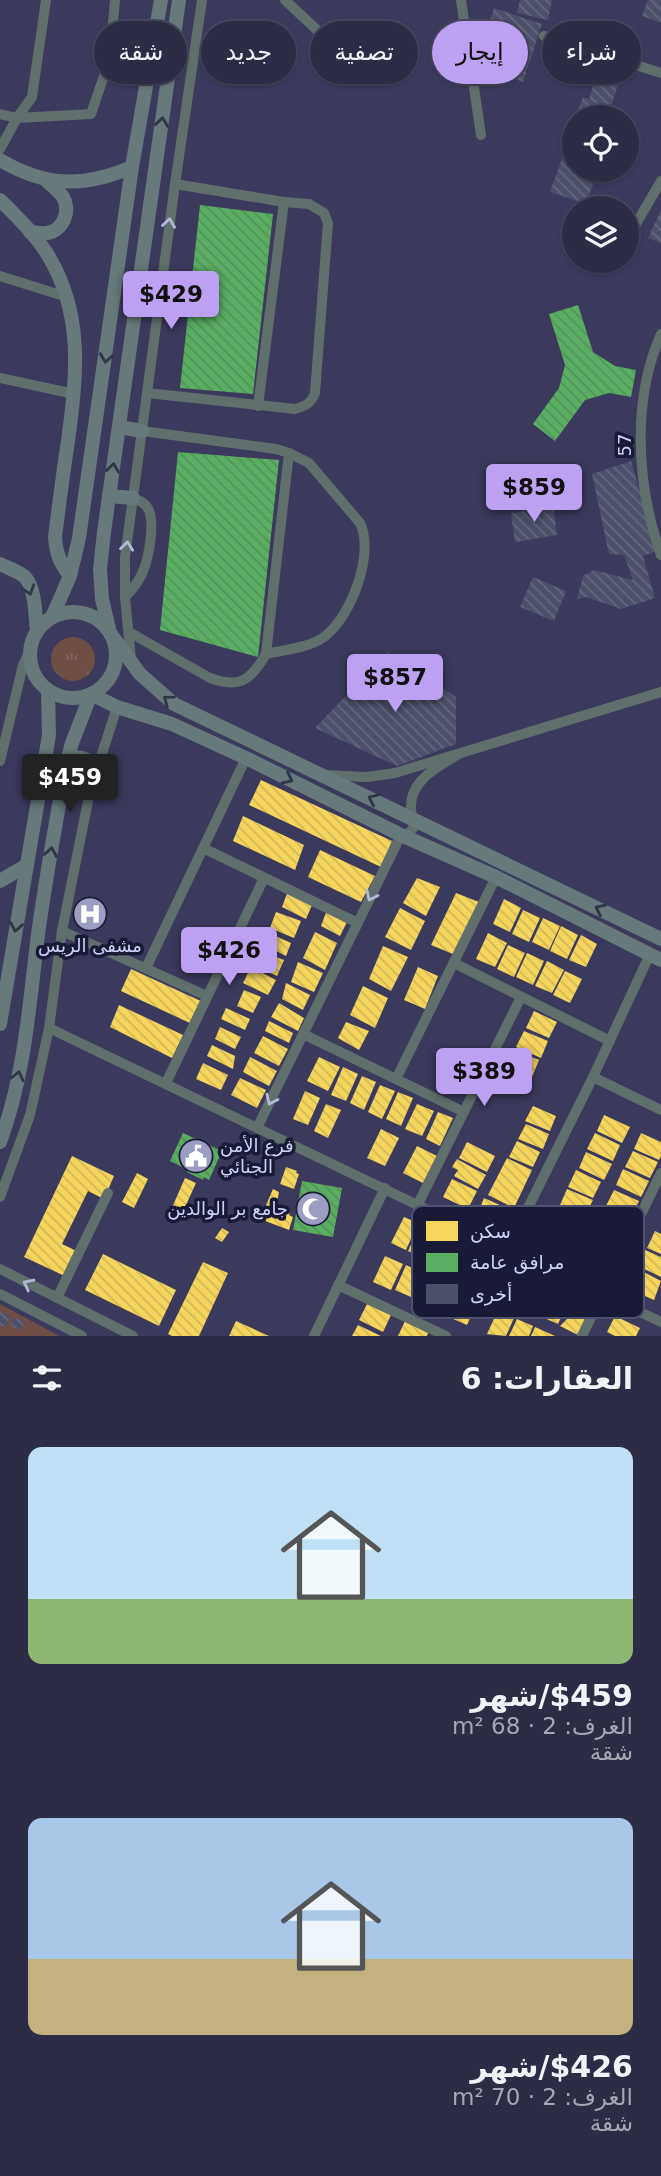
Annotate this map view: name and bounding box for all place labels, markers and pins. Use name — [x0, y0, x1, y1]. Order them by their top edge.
pin: $429 — [130, 272, 212, 331]
pin: $859 — [493, 464, 575, 524]
pin: $857 — [354, 654, 436, 714]
pin: $459 — [29, 754, 111, 814]
hospital icon: مشفى الريس — [71, 895, 109, 933]
pin: $426 — [188, 928, 270, 987]
place label: مشفى الريس — [38, 935, 142, 957]
pin: $389 — [443, 1048, 525, 1108]
place label: فرع الأمن الجنائي — [220, 1135, 294, 1178]
public building icon: فرع الأمن الجنائي — [177, 1137, 215, 1175]
mosque icon: جامع بر الوالدين — [294, 1190, 332, 1228]
place label: جامع بر الوالدين — [167, 1198, 288, 1220]

